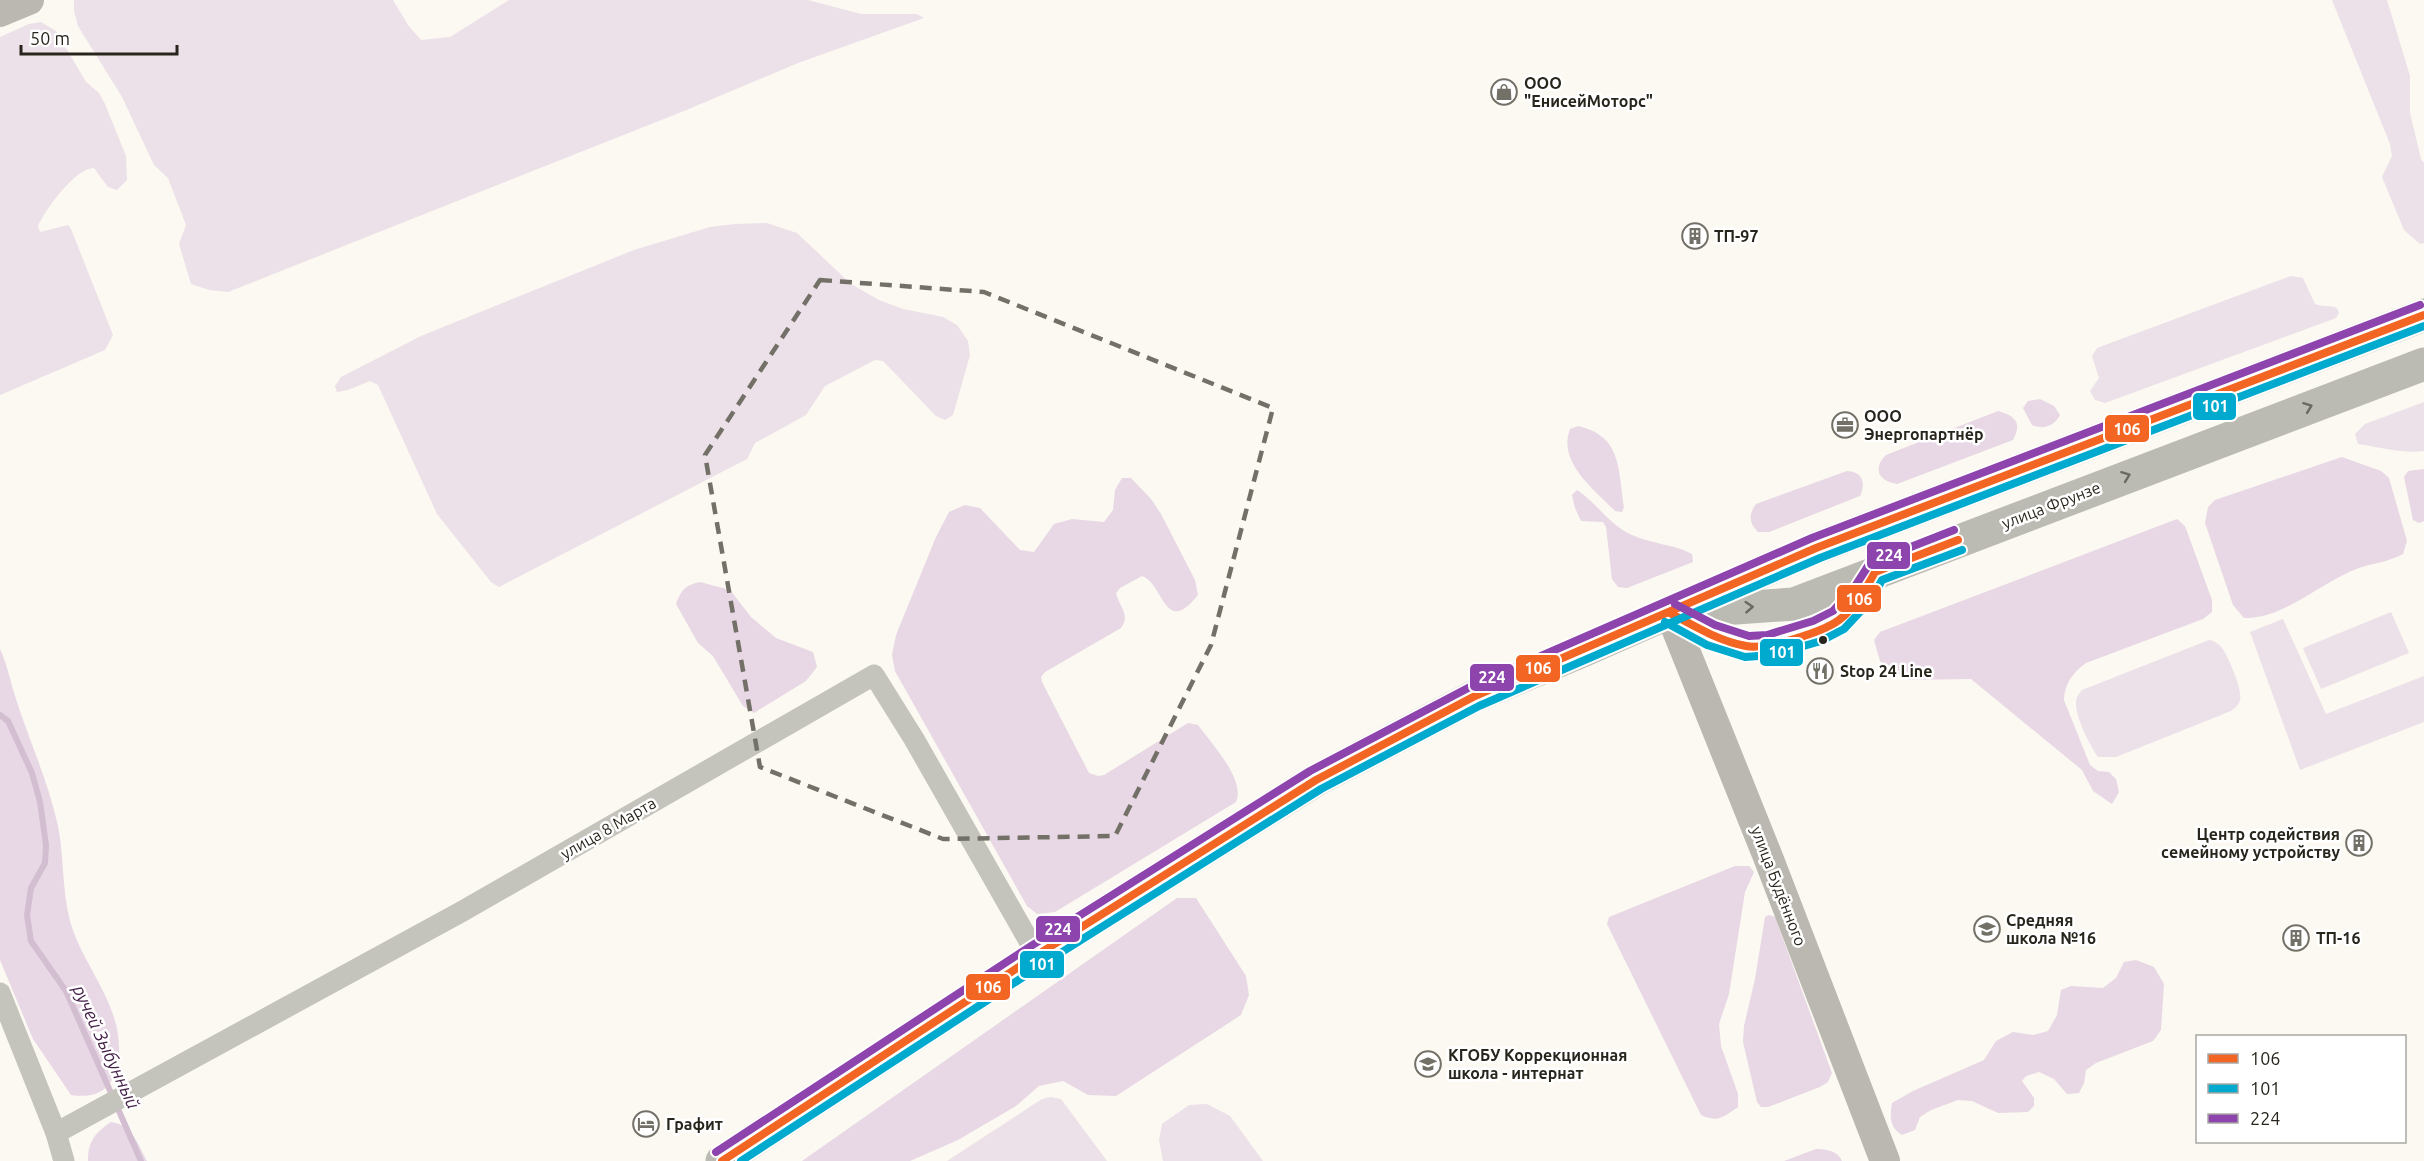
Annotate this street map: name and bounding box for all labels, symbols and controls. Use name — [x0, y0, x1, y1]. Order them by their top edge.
scale bar — [21, 18, 177, 56]
text: 50 m — [30, 28, 70, 48]
place label: ООО "ЕнисейМоторс" — [1524, 74, 1653, 110]
shop icon: ООО "ЕнисейМоторс" — [1489, 77, 1519, 107]
building icon: ТП-97 — [1680, 221, 1710, 251]
place label: ТП-97 — [1714, 227, 1758, 245]
line badge: 101 — [2192, 392, 2237, 421]
text: 101 — [2201, 397, 2229, 415]
one-way arrow — [2302, 402, 2313, 415]
place label: ООО Энергопартнёр — [1864, 407, 1984, 443]
office icon: ООО Энергопартнёр — [1830, 410, 1860, 440]
line badge: 106 — [2104, 414, 2150, 443]
text: 106 — [2113, 420, 2141, 438]
one-way arrow — [2120, 471, 2131, 484]
street label: улица Фрунзе — [1999, 478, 2103, 532]
line badge: 224 — [1866, 541, 1911, 570]
text: 224 — [1875, 546, 1903, 564]
line badge: 106 — [1836, 584, 1882, 613]
text: 106 — [1845, 590, 1873, 608]
one-way arrow — [1745, 601, 1754, 614]
unlabelled marker — [1817, 634, 1829, 646]
line badge: 101 — [1759, 638, 1804, 667]
text: 101 — [1768, 643, 1796, 661]
line badge: 106 — [1515, 654, 1561, 683]
restaurant icon: Stop 24 Line — [1805, 656, 1835, 686]
text: 106 — [1524, 659, 1552, 677]
place label: Stop 24 Line — [1840, 662, 1932, 680]
line badge: 224 — [1469, 663, 1515, 692]
text: 224 — [1478, 668, 1506, 686]
street label: улица 8 Марта — [557, 793, 659, 863]
street label: улица Будённого — [1748, 824, 1810, 948]
place label: Центр содействия семейному устройству — [2161, 825, 2341, 861]
building icon: Центр содействия семейному устройству — [2344, 828, 2374, 858]
place label: Средняя школа №16 — [2006, 911, 2096, 947]
school or university icon: Средняя школа №16 — [1972, 914, 2002, 944]
line badge: 224 — [1035, 915, 1081, 943]
text: 224 — [1044, 920, 1072, 938]
building icon: ТП-16 — [2281, 923, 2311, 953]
place label: ТП-16 — [2316, 929, 2360, 947]
line badge: 101 — [1019, 950, 1065, 979]
text: 101 — [1028, 955, 1056, 973]
line badge: 106 — [965, 973, 1011, 1001]
text: 106 — [974, 978, 1002, 996]
water label: ручей Зыбунный — [69, 981, 144, 1112]
legend — [2196, 1035, 2406, 1143]
place label: КГОБУ Коррекционная школа - интернат — [1448, 1046, 1627, 1082]
text: 106 — [2250, 1048, 2280, 1068]
school or university icon: КГОБУ Коррекционная школа - интернат — [1413, 1049, 1443, 1079]
text: 101 — [2250, 1078, 2280, 1098]
text: 224 — [2250, 1108, 2280, 1128]
hotel icon: Графит — [631, 1109, 661, 1139]
place label: Графит — [666, 1115, 723, 1133]

